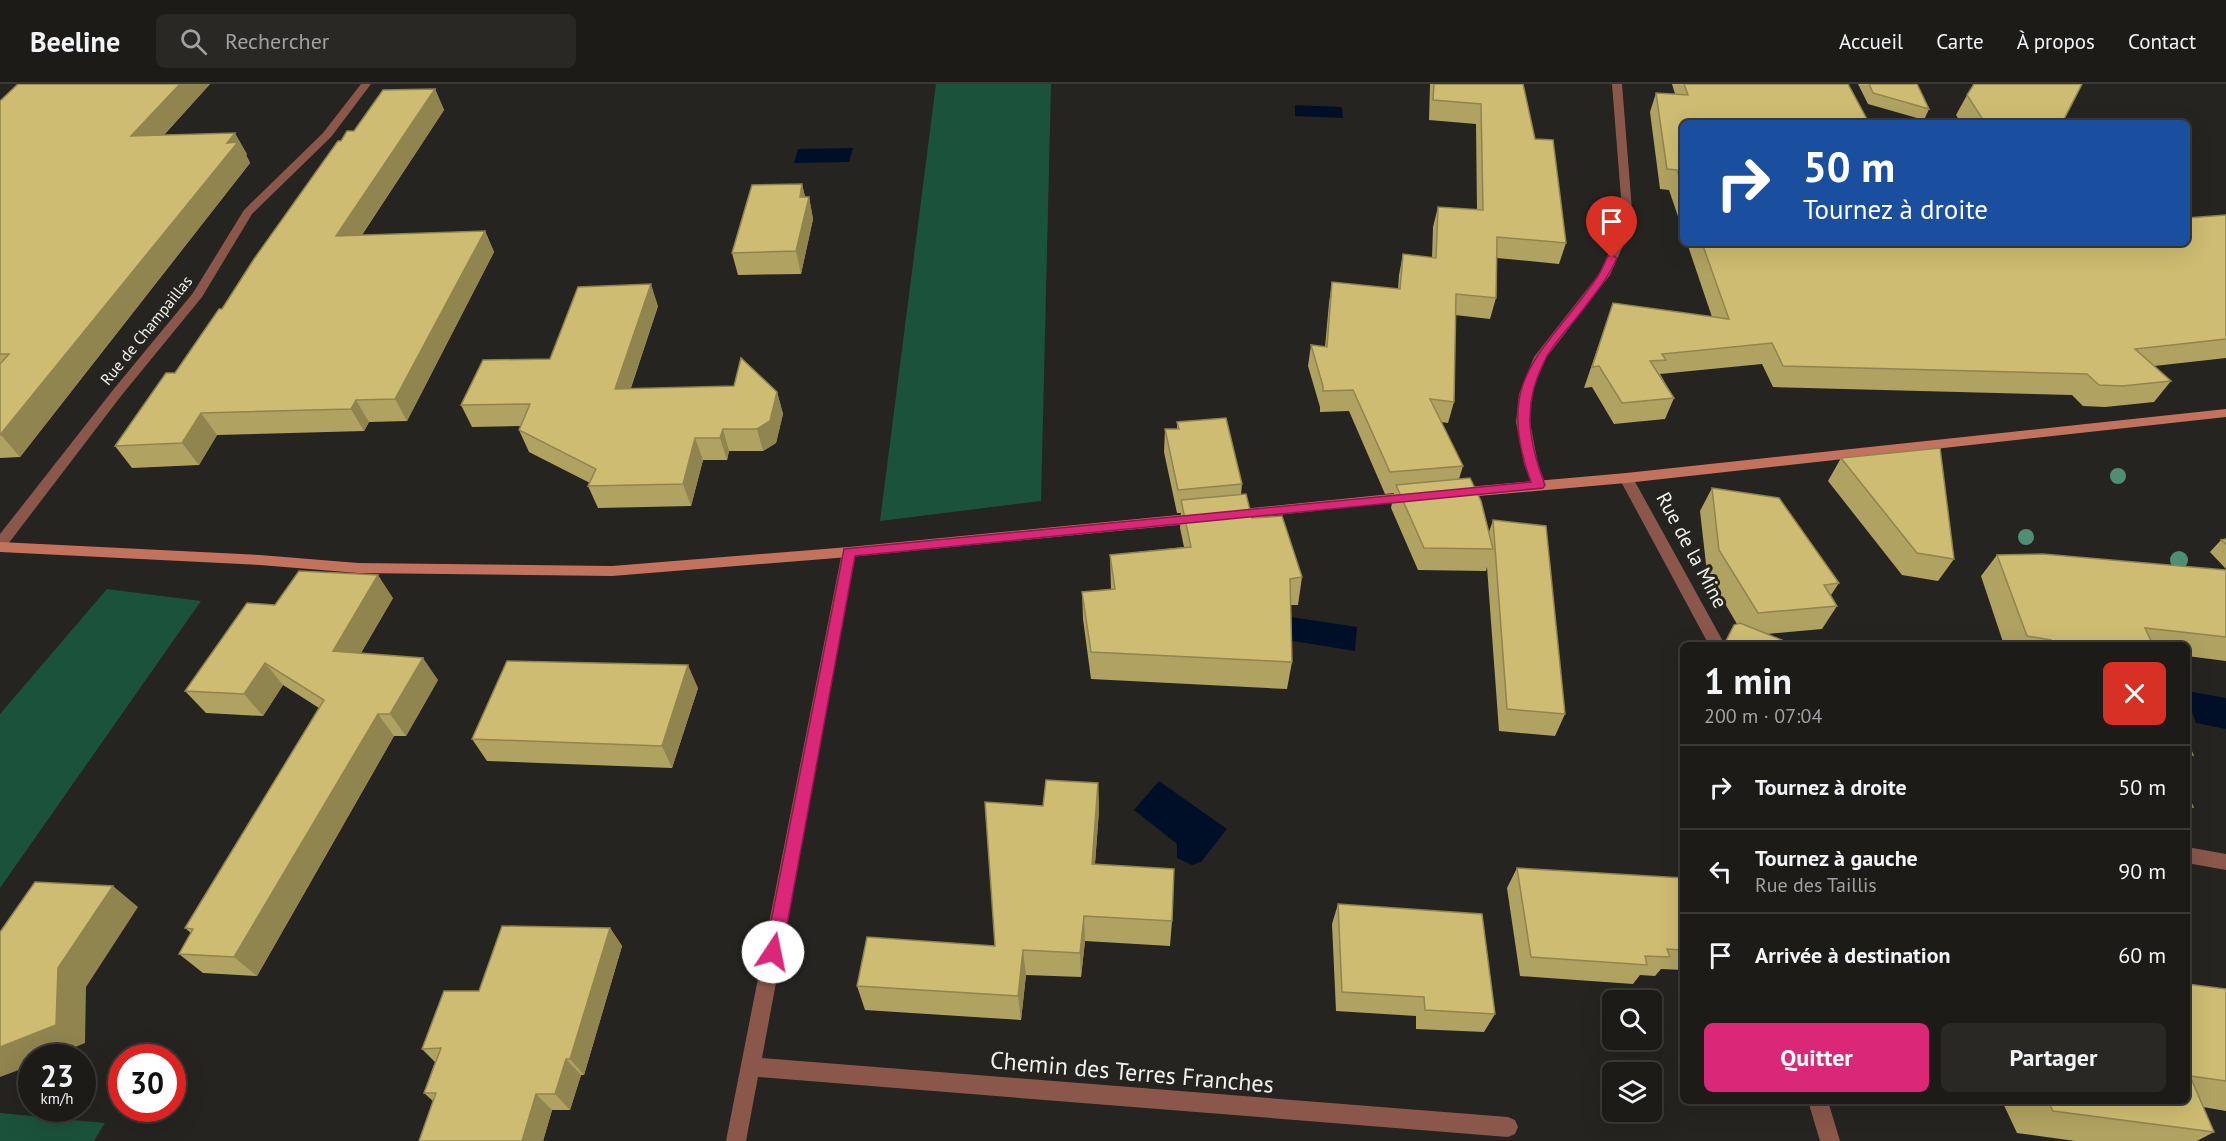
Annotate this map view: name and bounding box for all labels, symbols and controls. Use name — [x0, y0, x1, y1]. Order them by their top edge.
search box — [156, 14, 576, 68]
text: Beeline — [30, 23, 120, 60]
icon: search — [177, 25, 210, 58]
text: Rechercher — [225, 27, 329, 55]
text: Accueil — [1839, 28, 1903, 55]
text: Carte — [1936, 28, 1984, 55]
text: À propos — [2017, 28, 2095, 55]
text: Contact — [2128, 28, 2196, 55]
text: 50 m — [1803, 139, 1895, 194]
icon: right — [1704, 144, 1782, 222]
text: Tournez à droite — [1803, 192, 1988, 226]
pin — [1586, 196, 1637, 258]
icon: arrive — [1595, 205, 1628, 238]
street label: Rue de Champaillas — [96, 271, 196, 389]
street label: Rue de la Mine — [1651, 488, 1733, 612]
text: 1 min — [1704, 657, 1792, 704]
button: close — [2103, 662, 2166, 725]
text: 200 m · 07:04 — [1704, 703, 1822, 729]
icon: right — [1704, 771, 1737, 804]
text: Tournez à droite — [1755, 773, 1907, 801]
text: 50 m — [2118, 773, 2166, 801]
text: Tournez à gauche — [1755, 844, 1918, 872]
icon: left — [1704, 855, 1737, 888]
text: 90 m — [2118, 857, 2166, 885]
text: Rue des Taillis — [1755, 872, 1877, 898]
position arrow — [741, 920, 805, 984]
icon: arrive — [1704, 939, 1737, 972]
text: Arrivée à destination — [1755, 941, 1951, 969]
text: 60 m — [2118, 941, 2166, 969]
map controls — [1602, 990, 1662, 1122]
button: search — [1602, 990, 1662, 1050]
button: Quitter — [1704, 1023, 1929, 1092]
button: Partager — [1941, 1023, 2166, 1092]
speed limit sign: 30 — [108, 1044, 186, 1122]
street label: Chemin des Terres Franches — [989, 1044, 1275, 1100]
text: 23 — [40, 1056, 74, 1095]
button: layers — [1602, 1062, 1662, 1122]
text: km/h — [41, 1089, 73, 1108]

